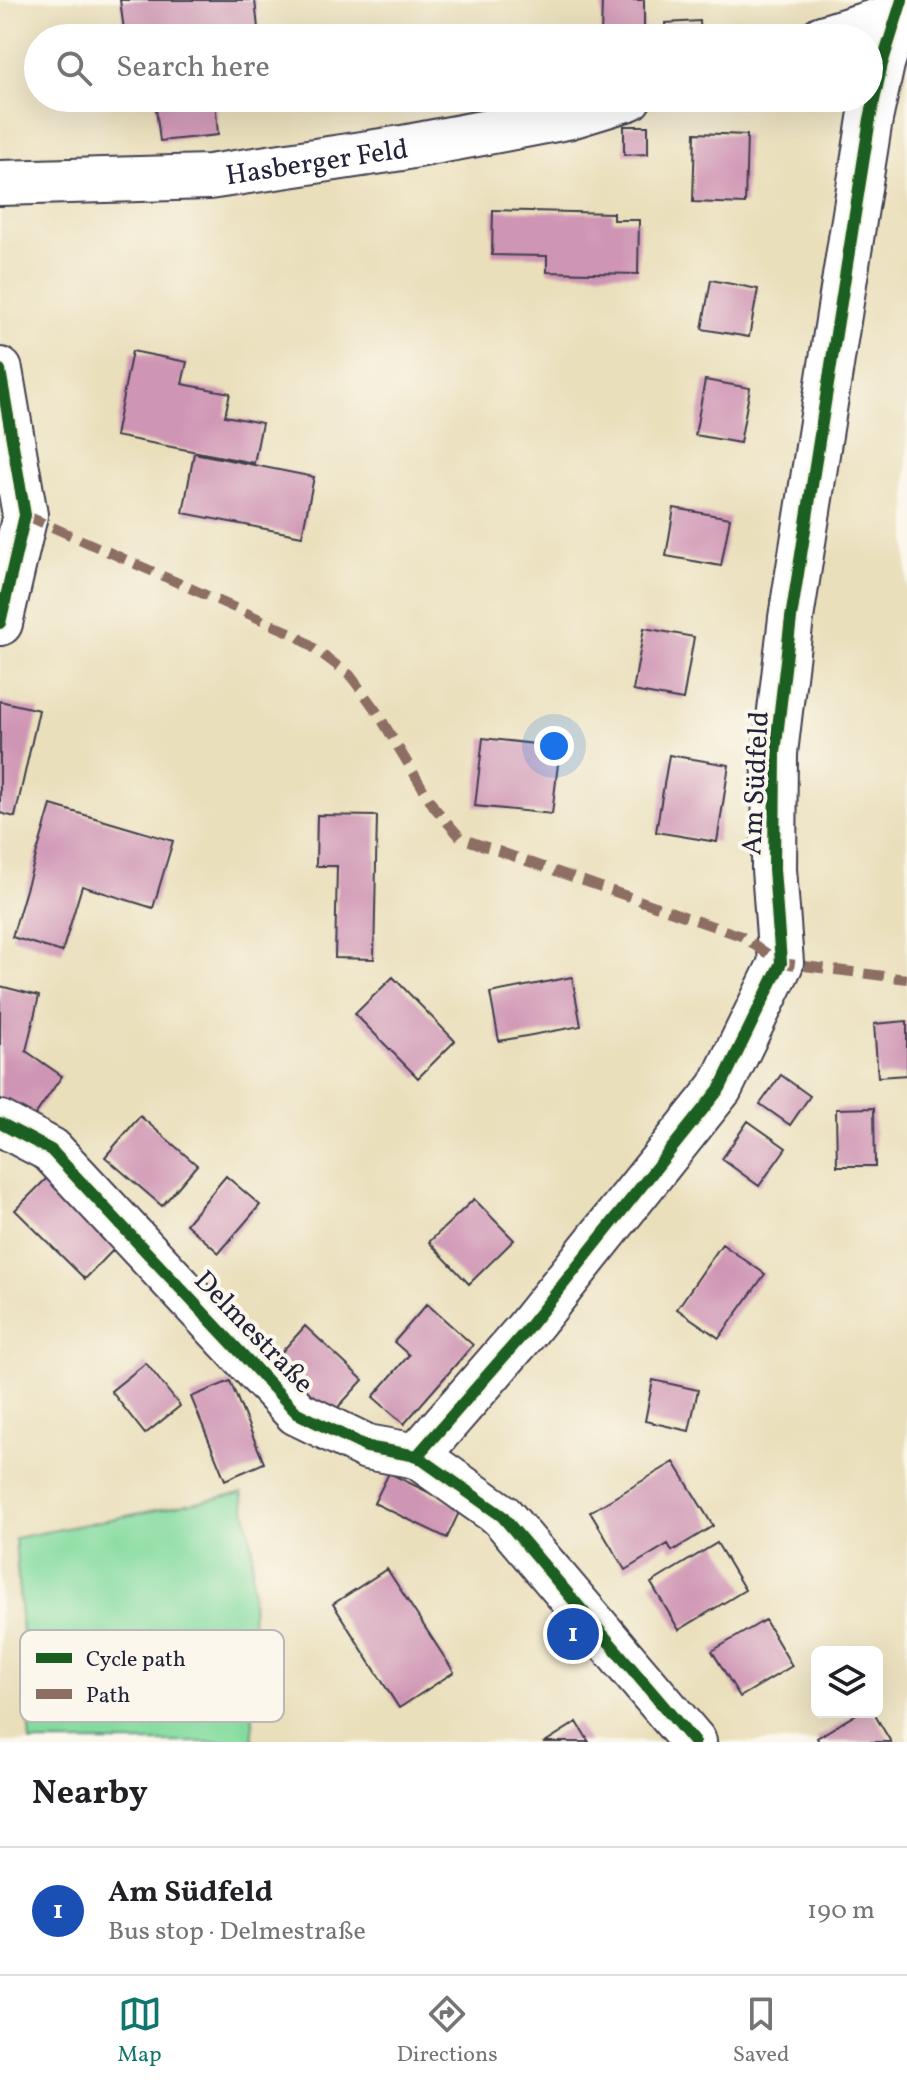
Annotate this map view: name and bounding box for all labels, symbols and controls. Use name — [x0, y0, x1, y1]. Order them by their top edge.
search box — [24, 24, 883, 112]
icon: search — [52, 46, 96, 90]
text: Search here — [116, 47, 270, 89]
street label: Hasberger Feld — [223, 130, 411, 196]
street label: Am Südfeld — [733, 710, 780, 856]
your location — [534, 726, 574, 766]
street label: Delmestraße — [184, 1262, 322, 1403]
pin: 1 — [547, 1604, 599, 1664]
legend — [20, 1630, 284, 1722]
text: Cycle path — [86, 1645, 186, 1676]
map controls — [811, 1646, 883, 1718]
button: layers — [811, 1646, 883, 1718]
text: Path — [86, 1681, 130, 1712]
text: Nearby — [32, 1771, 148, 1818]
text: Am Südfeld — [108, 1872, 273, 1914]
text: 1 — [53, 1893, 63, 1929]
text: 190 m — [807, 1893, 875, 1929]
text: Bus stop · Delmestraße — [108, 1914, 366, 1950]
tab: Map — [118, 1992, 162, 2071]
tab: Directions — [397, 1992, 498, 2071]
tab: Saved — [733, 1992, 789, 2071]

